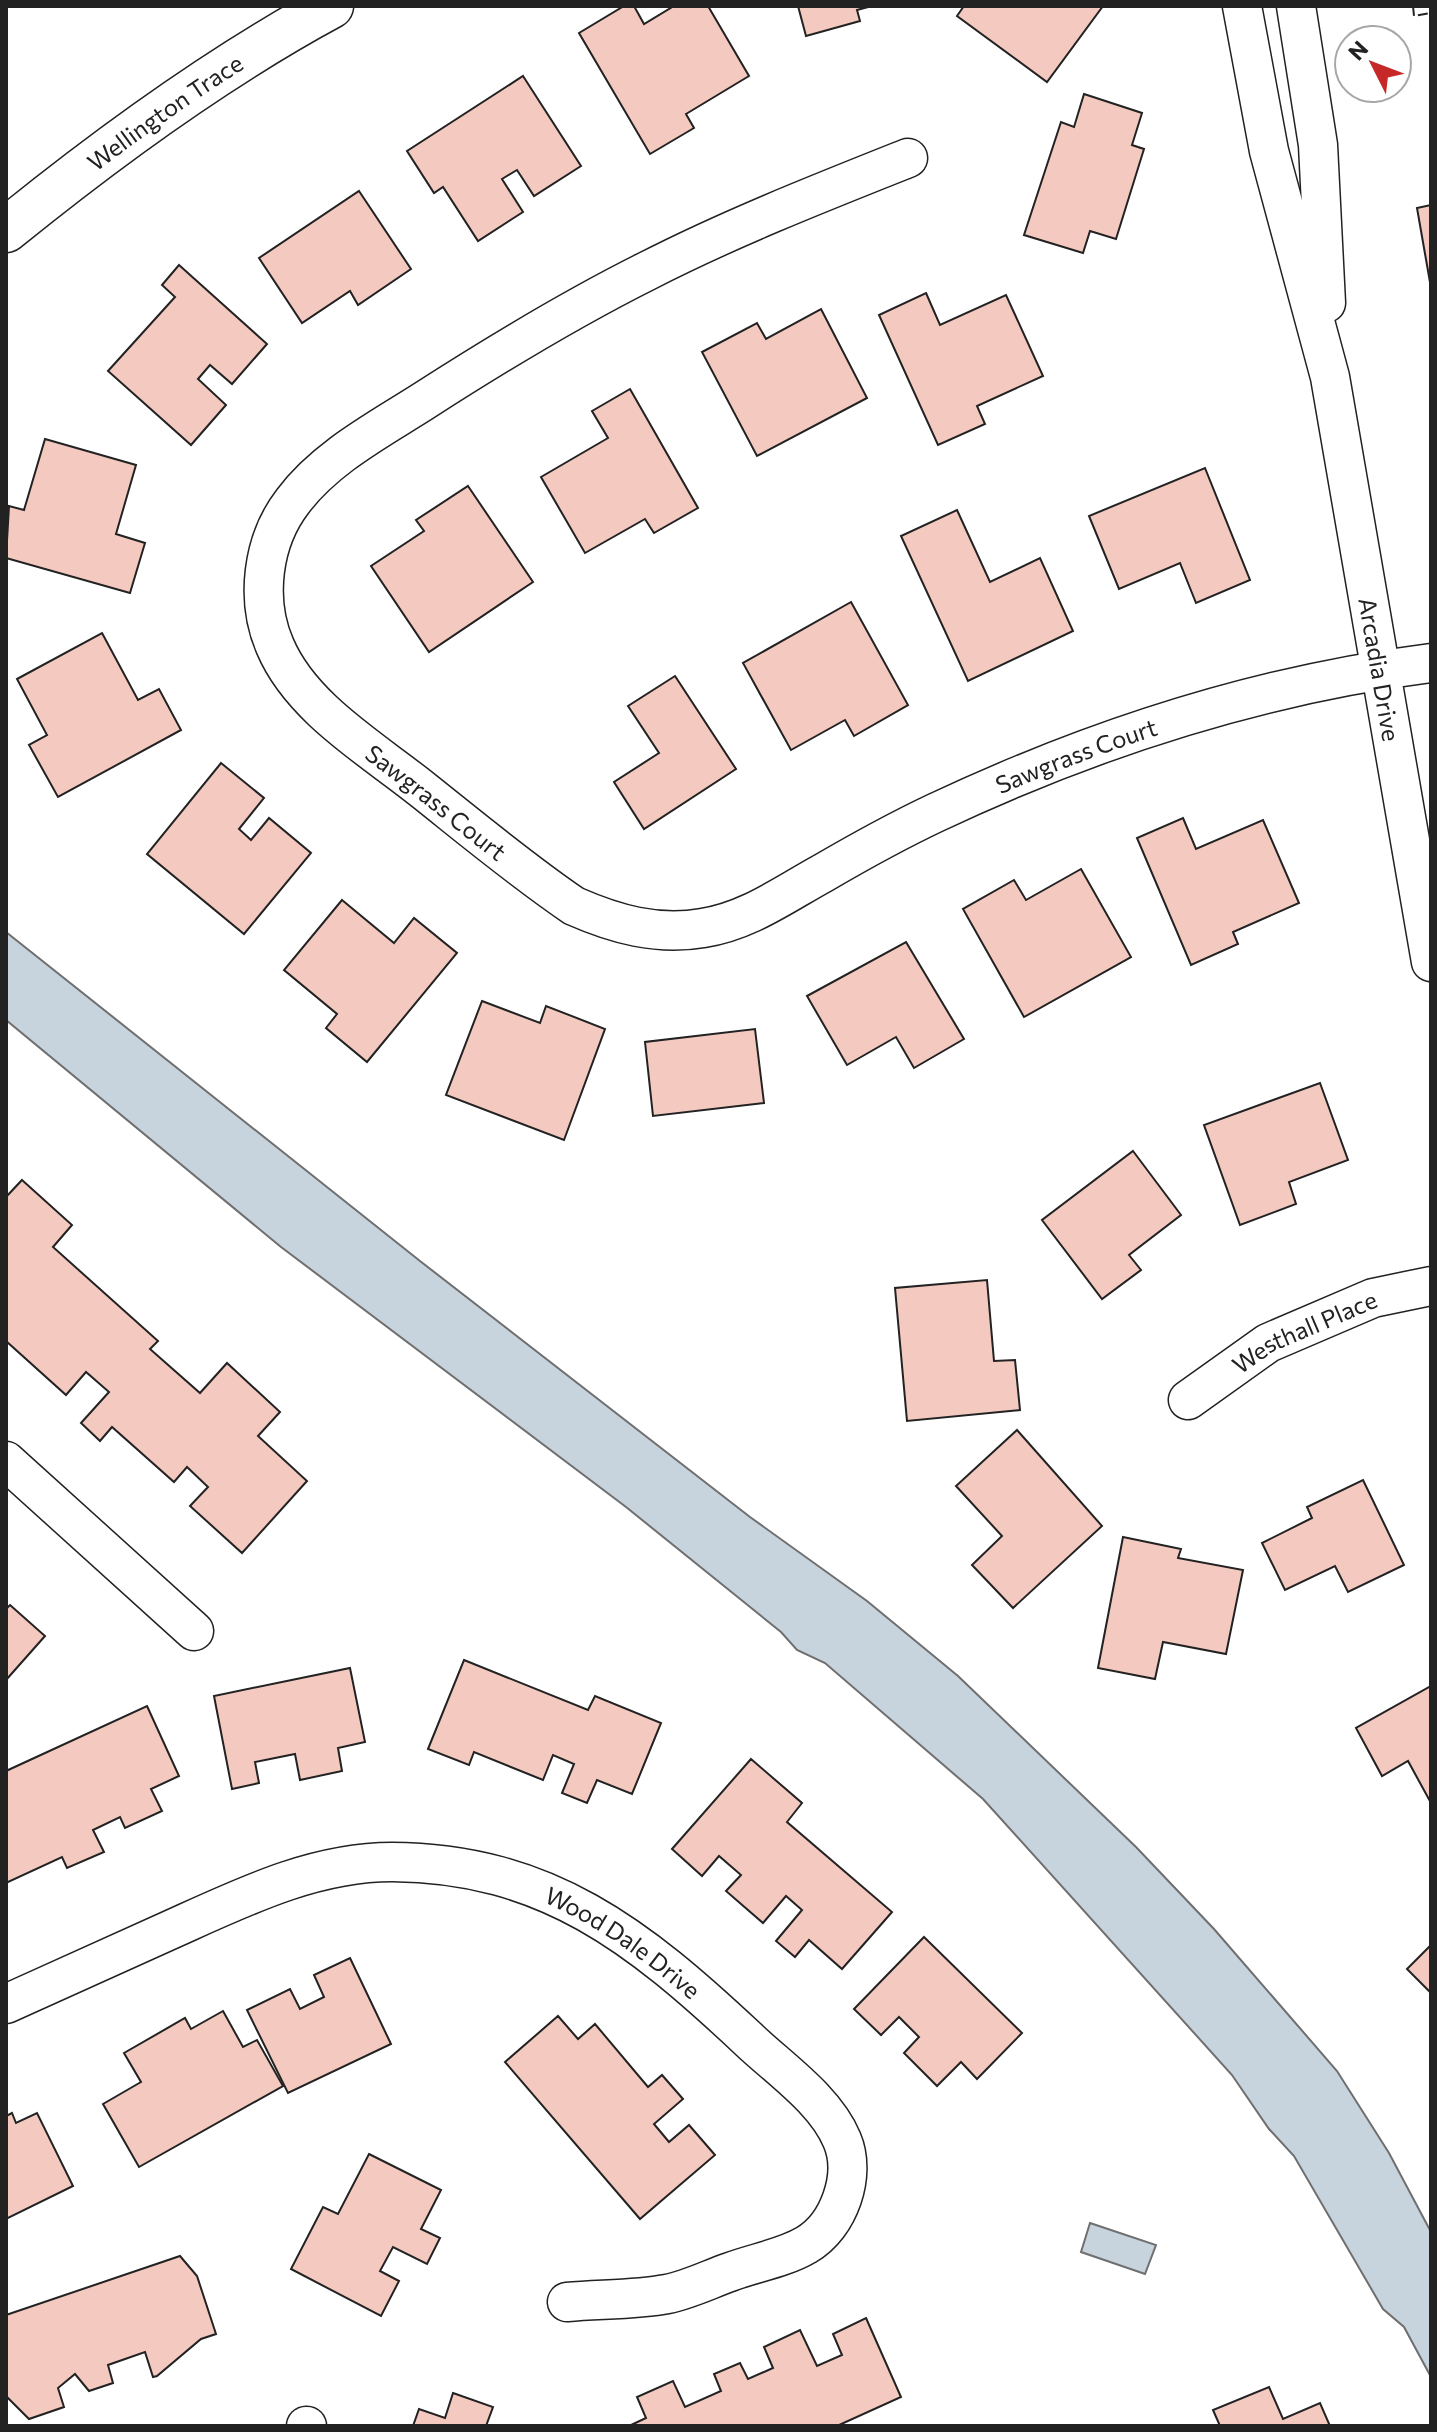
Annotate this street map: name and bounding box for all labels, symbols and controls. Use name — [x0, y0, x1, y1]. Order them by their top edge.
north arrow — [1333, 24, 1413, 104]
text: N — [1342, 35, 1373, 65]
street label: Wellington Trace — [81, 47, 248, 176]
street label: Arcadia Drive — [1354, 595, 1407, 743]
street label: Sawgrass Court — [991, 711, 1161, 799]
street label: Sawgrass Court — [360, 738, 513, 866]
street label: Westhall Place — [1226, 1284, 1381, 1379]
street label: Wood Dale Drive — [541, 1880, 707, 2004]

